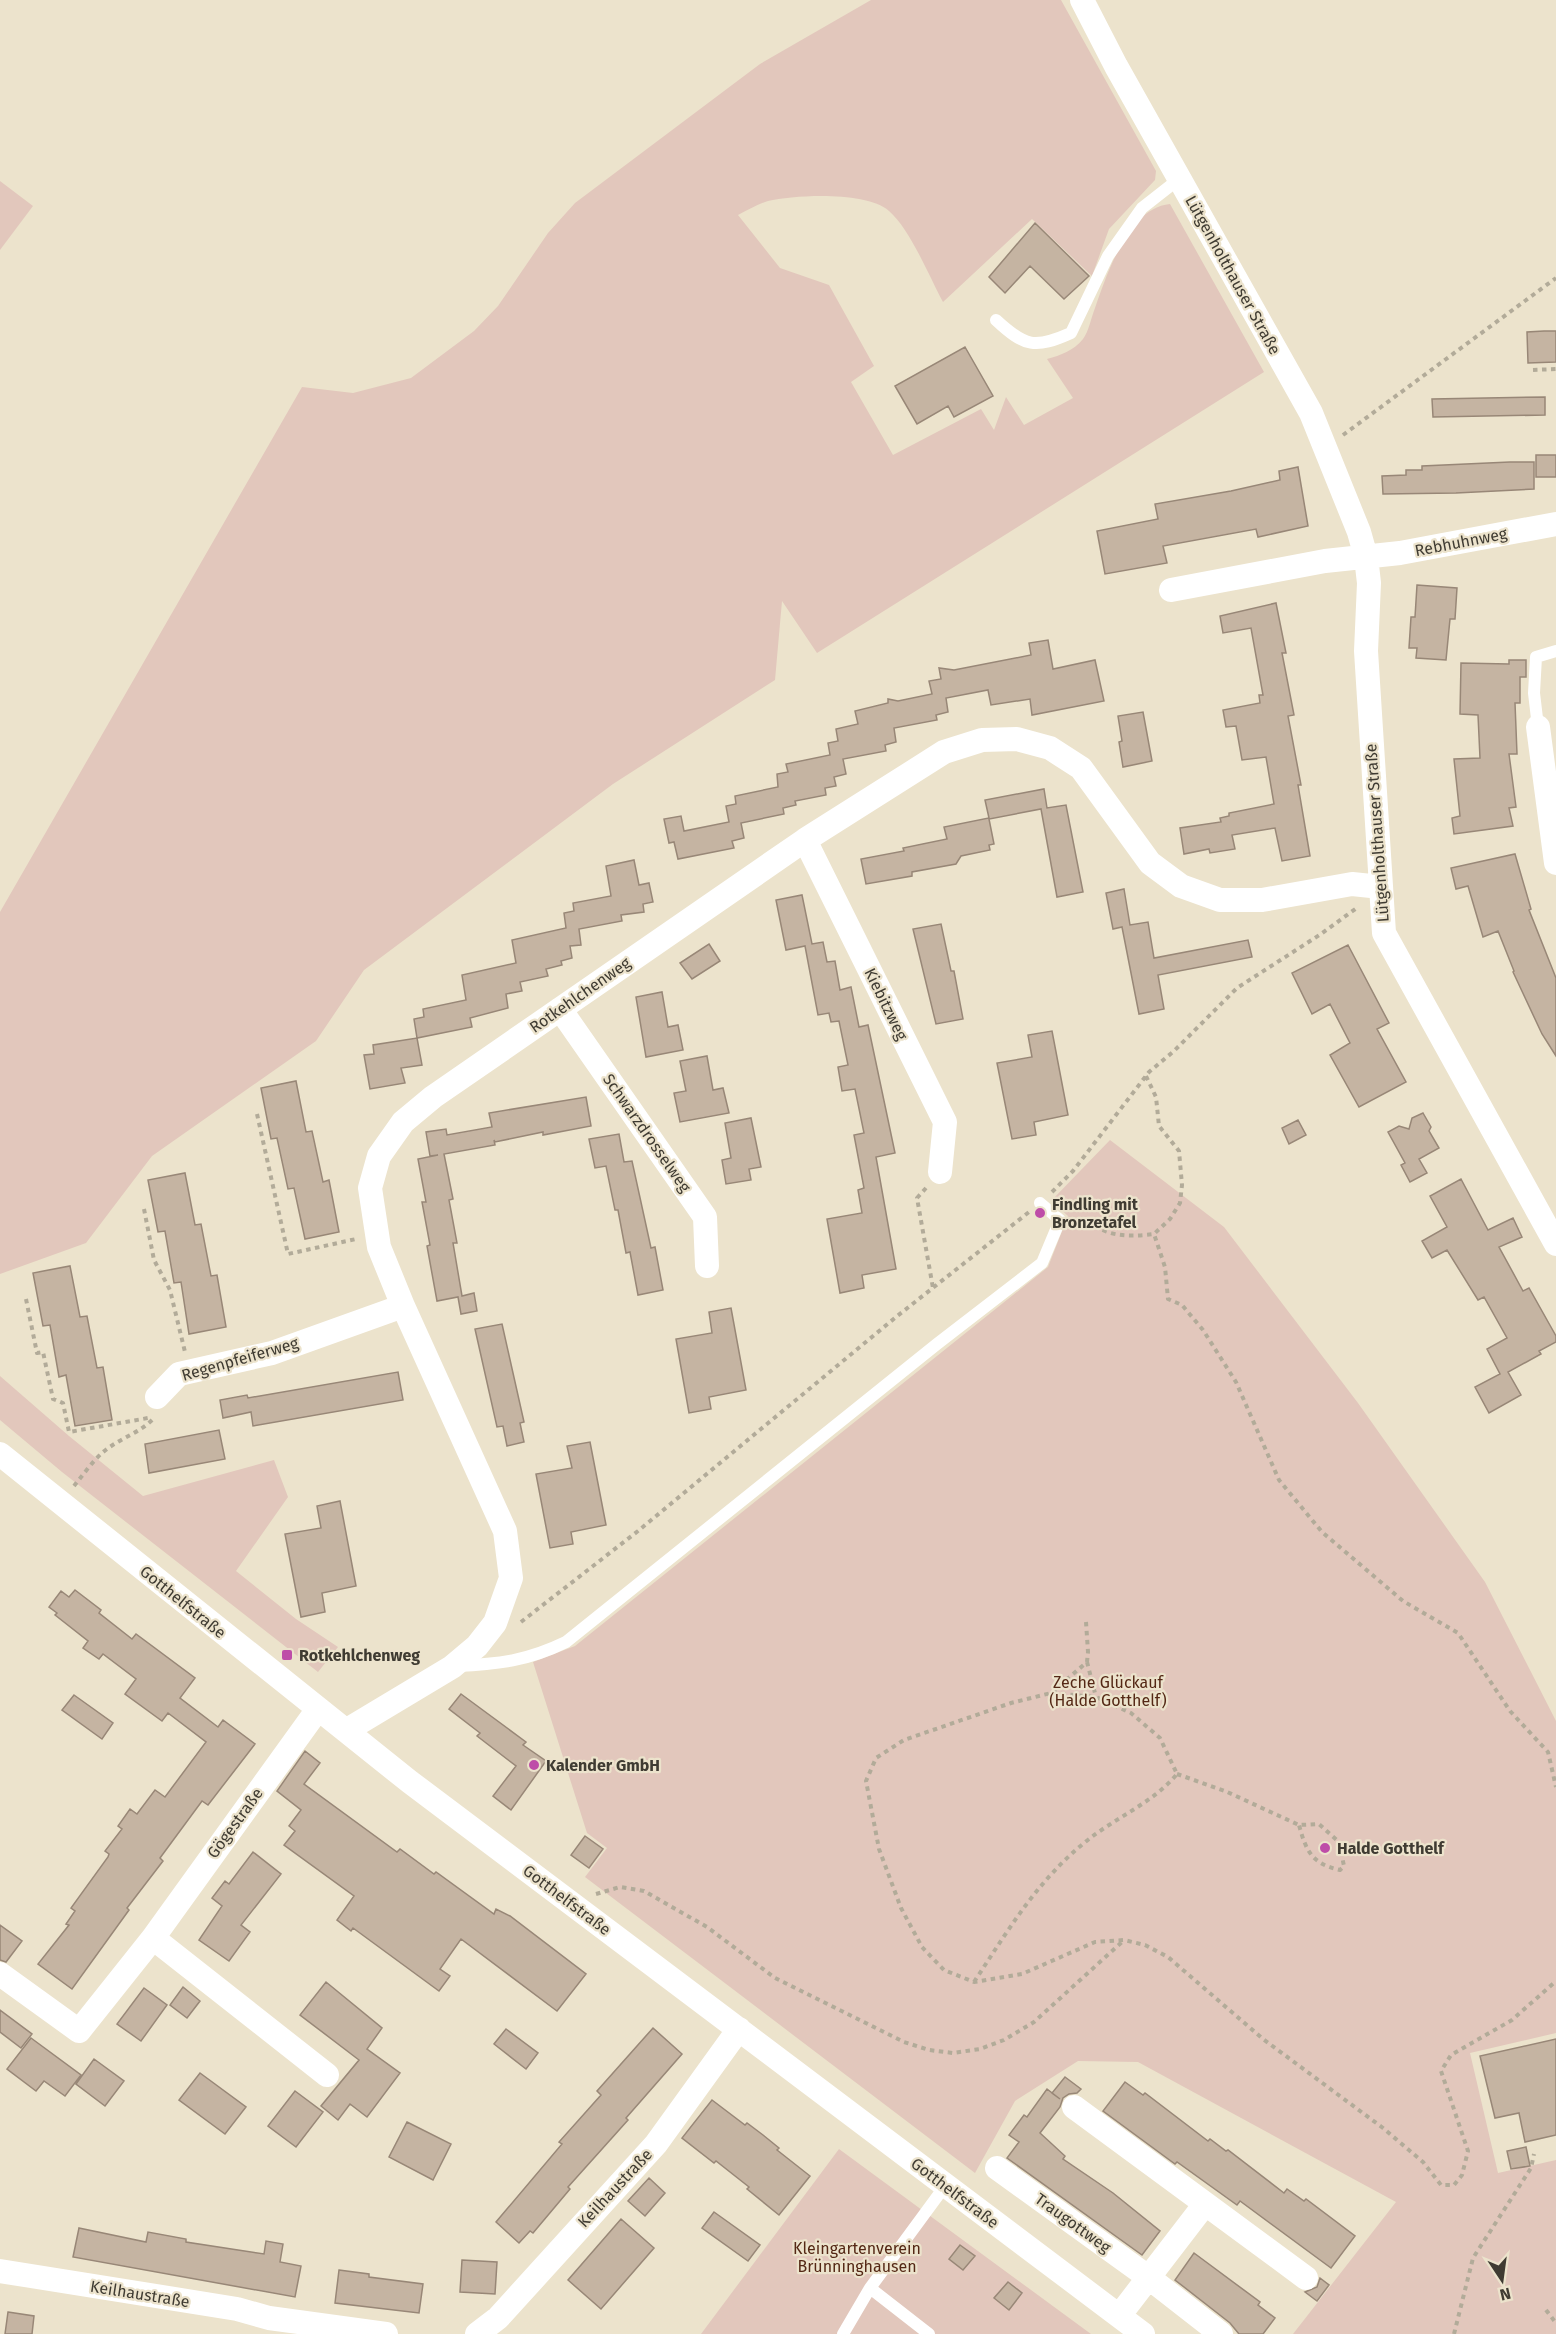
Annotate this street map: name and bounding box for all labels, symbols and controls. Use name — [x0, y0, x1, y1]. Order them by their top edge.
street label: Lütgenholthauser Straße — [1181, 192, 1285, 358]
street label: Rebhuhnweg — [1413, 524, 1509, 560]
street label: Lütgenholthauser Straße — [1361, 743, 1393, 923]
street label: Rotkehlchenweg — [526, 953, 635, 1037]
street label: Kiebitzweg — [860, 965, 912, 1044]
street label: Schwarzdrosselweg — [599, 1070, 695, 1196]
place label: Findling mit Bronzetafel — [1052, 1195, 1139, 1232]
marker: Findling mit Bronzetafel — [1033, 1206, 1047, 1220]
street label: Regenpfeiferweg — [179, 1333, 301, 1385]
street label: Gotthelfstraße — [136, 1562, 230, 1642]
place label: Rotkehlchenweg — [299, 1646, 420, 1665]
marker: Rotkehlchenweg — [280, 1648, 294, 1662]
park label: Zeche Glückauf (Halde Gotthelf) — [1049, 1673, 1167, 1710]
place label: Kalender GmbH — [546, 1756, 660, 1775]
marker: Kalender GmbH — [527, 1758, 541, 1772]
street label: Gögestraße — [203, 1784, 267, 1862]
place label: Halde Gotthelf — [1337, 1839, 1445, 1858]
marker: Halde Gotthelf — [1318, 1841, 1332, 1855]
street label: Gotthelfstraße — [519, 1861, 615, 1939]
street label: Keilhaustraße — [574, 2145, 656, 2231]
street label: Gotthelfstraße — [907, 2154, 1003, 2232]
street label: Traugottweg — [1031, 2189, 1115, 2257]
park label: Kleingartenverein Brünninghausen — [793, 2239, 921, 2276]
north arrow — [1472, 2250, 1532, 2310]
street label: Keilhaustraße — [89, 2277, 191, 2311]
text: N — [1498, 2284, 1513, 2305]

